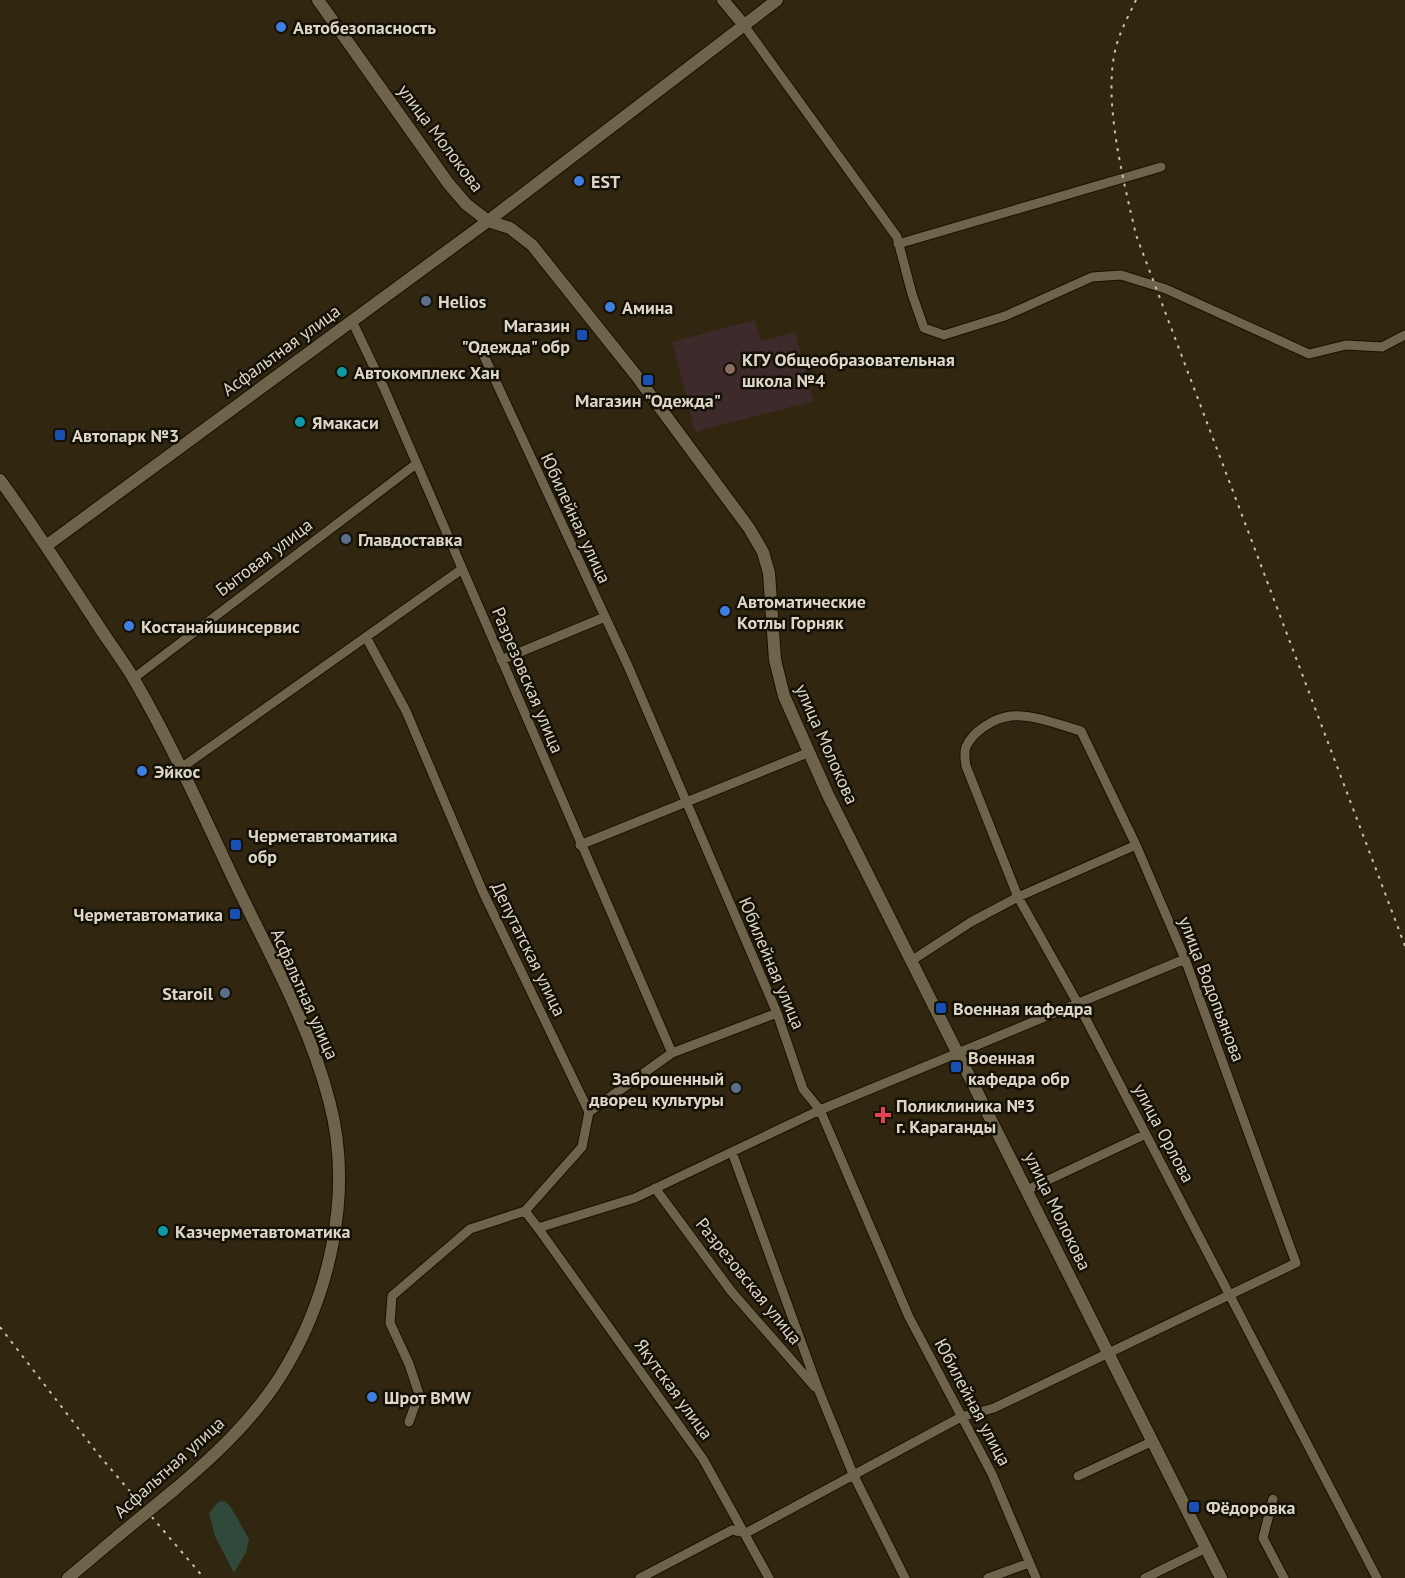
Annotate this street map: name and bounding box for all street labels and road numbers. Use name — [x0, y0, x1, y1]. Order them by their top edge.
street label: улица Молокова — [393, 80, 489, 196]
street label: Асфальтная улица — [217, 299, 345, 401]
street label: Юбилейная улица — [536, 449, 616, 587]
street label: Бытовая улица — [211, 513, 317, 601]
street label: Разрезовская улица — [487, 603, 569, 757]
street label: улица Молокова — [790, 680, 864, 808]
street label: Депутатская улица — [487, 878, 571, 1020]
street label: Юбилейная улица — [734, 893, 810, 1033]
street label: улица Водопьянова — [1174, 913, 1250, 1065]
street label: Асфальтная улица — [266, 925, 344, 1063]
street label: улица Орлова — [1128, 1079, 1200, 1187]
street label: улица Молокова — [1019, 1148, 1097, 1274]
street label: Разрезовская улица — [691, 1213, 807, 1349]
street label: Якутская улица — [630, 1334, 718, 1444]
street label: Юбилейная улица — [930, 1334, 1016, 1470]
street label: Асфальтная улица — [109, 1411, 229, 1523]

